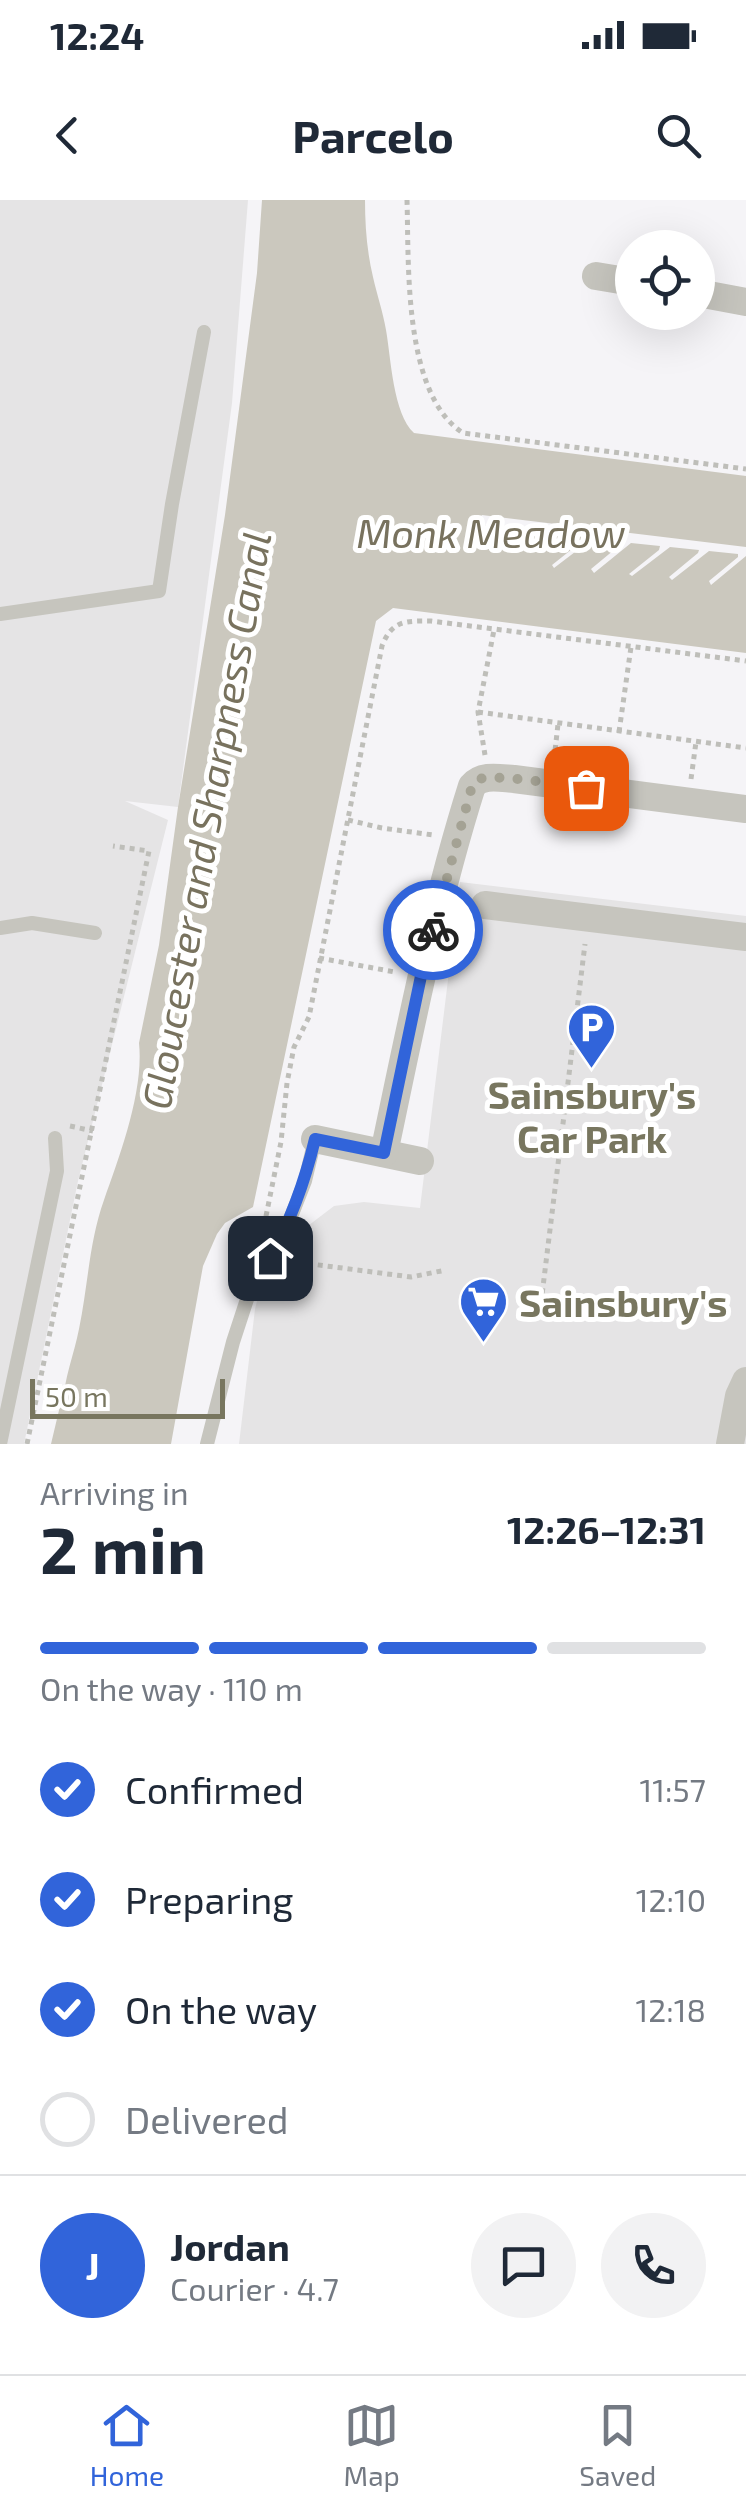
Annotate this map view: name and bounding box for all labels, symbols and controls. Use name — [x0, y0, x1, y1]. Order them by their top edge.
text: 12:24 — [50, 12, 145, 58]
icon: back — [40, 108, 95, 163]
text: Parcelo — [292, 108, 454, 162]
icon: search — [651, 108, 706, 163]
map controls — [615, 230, 715, 330]
button: locate — [615, 230, 715, 330]
water label: Monk Meadow — [356, 508, 626, 556]
water label: Gloucester and Sharpness Canal — [131, 527, 279, 1113]
pin — [544, 746, 629, 831]
icon: bag — [559, 761, 614, 816]
courier — [383, 880, 483, 980]
icon: bike — [406, 903, 461, 958]
parking icon: Sainsbury's Car Park — [566, 1002, 618, 1070]
place label: Sainsbury's Car Park — [488, 1071, 696, 1161]
pin — [228, 1216, 313, 1301]
icon: home — [243, 1231, 298, 1286]
supermarket icon: Sainsbury's — [458, 1276, 510, 1344]
place label: Sainsbury's — [519, 1279, 728, 1325]
scale bar — [30, 1374, 225, 1418]
text: 50 m — [45, 1379, 108, 1413]
text: Arriving in — [40, 1473, 189, 1511]
text: 12:26–12:31 — [507, 1506, 706, 1552]
text: 2 min — [40, 1509, 206, 1587]
text: On the way · 110 m — [40, 1669, 303, 1707]
icon: check — [40, 1762, 95, 1817]
text: Confirmed — [125, 1766, 304, 1812]
text: 11:57 — [639, 1770, 706, 1808]
icon: check — [40, 1872, 95, 1927]
text: Preparing — [125, 1876, 293, 1922]
text: 12:10 — [636, 1880, 706, 1918]
icon: check — [40, 1982, 95, 2037]
text: On the way — [125, 1986, 317, 2032]
text: 12:18 — [636, 1990, 706, 2028]
text: Delivered — [125, 2096, 289, 2142]
button: chat — [471, 2213, 576, 2318]
button: phone — [601, 2213, 706, 2318]
text: Jordan — [170, 2223, 290, 2269]
text: J — [85, 2242, 100, 2288]
text: Courier · 4.7 — [170, 2269, 339, 2307]
tab: Home — [90, 2398, 164, 2492]
tab: Map — [344, 2398, 400, 2492]
tab: Saved — [579, 2398, 656, 2492]

